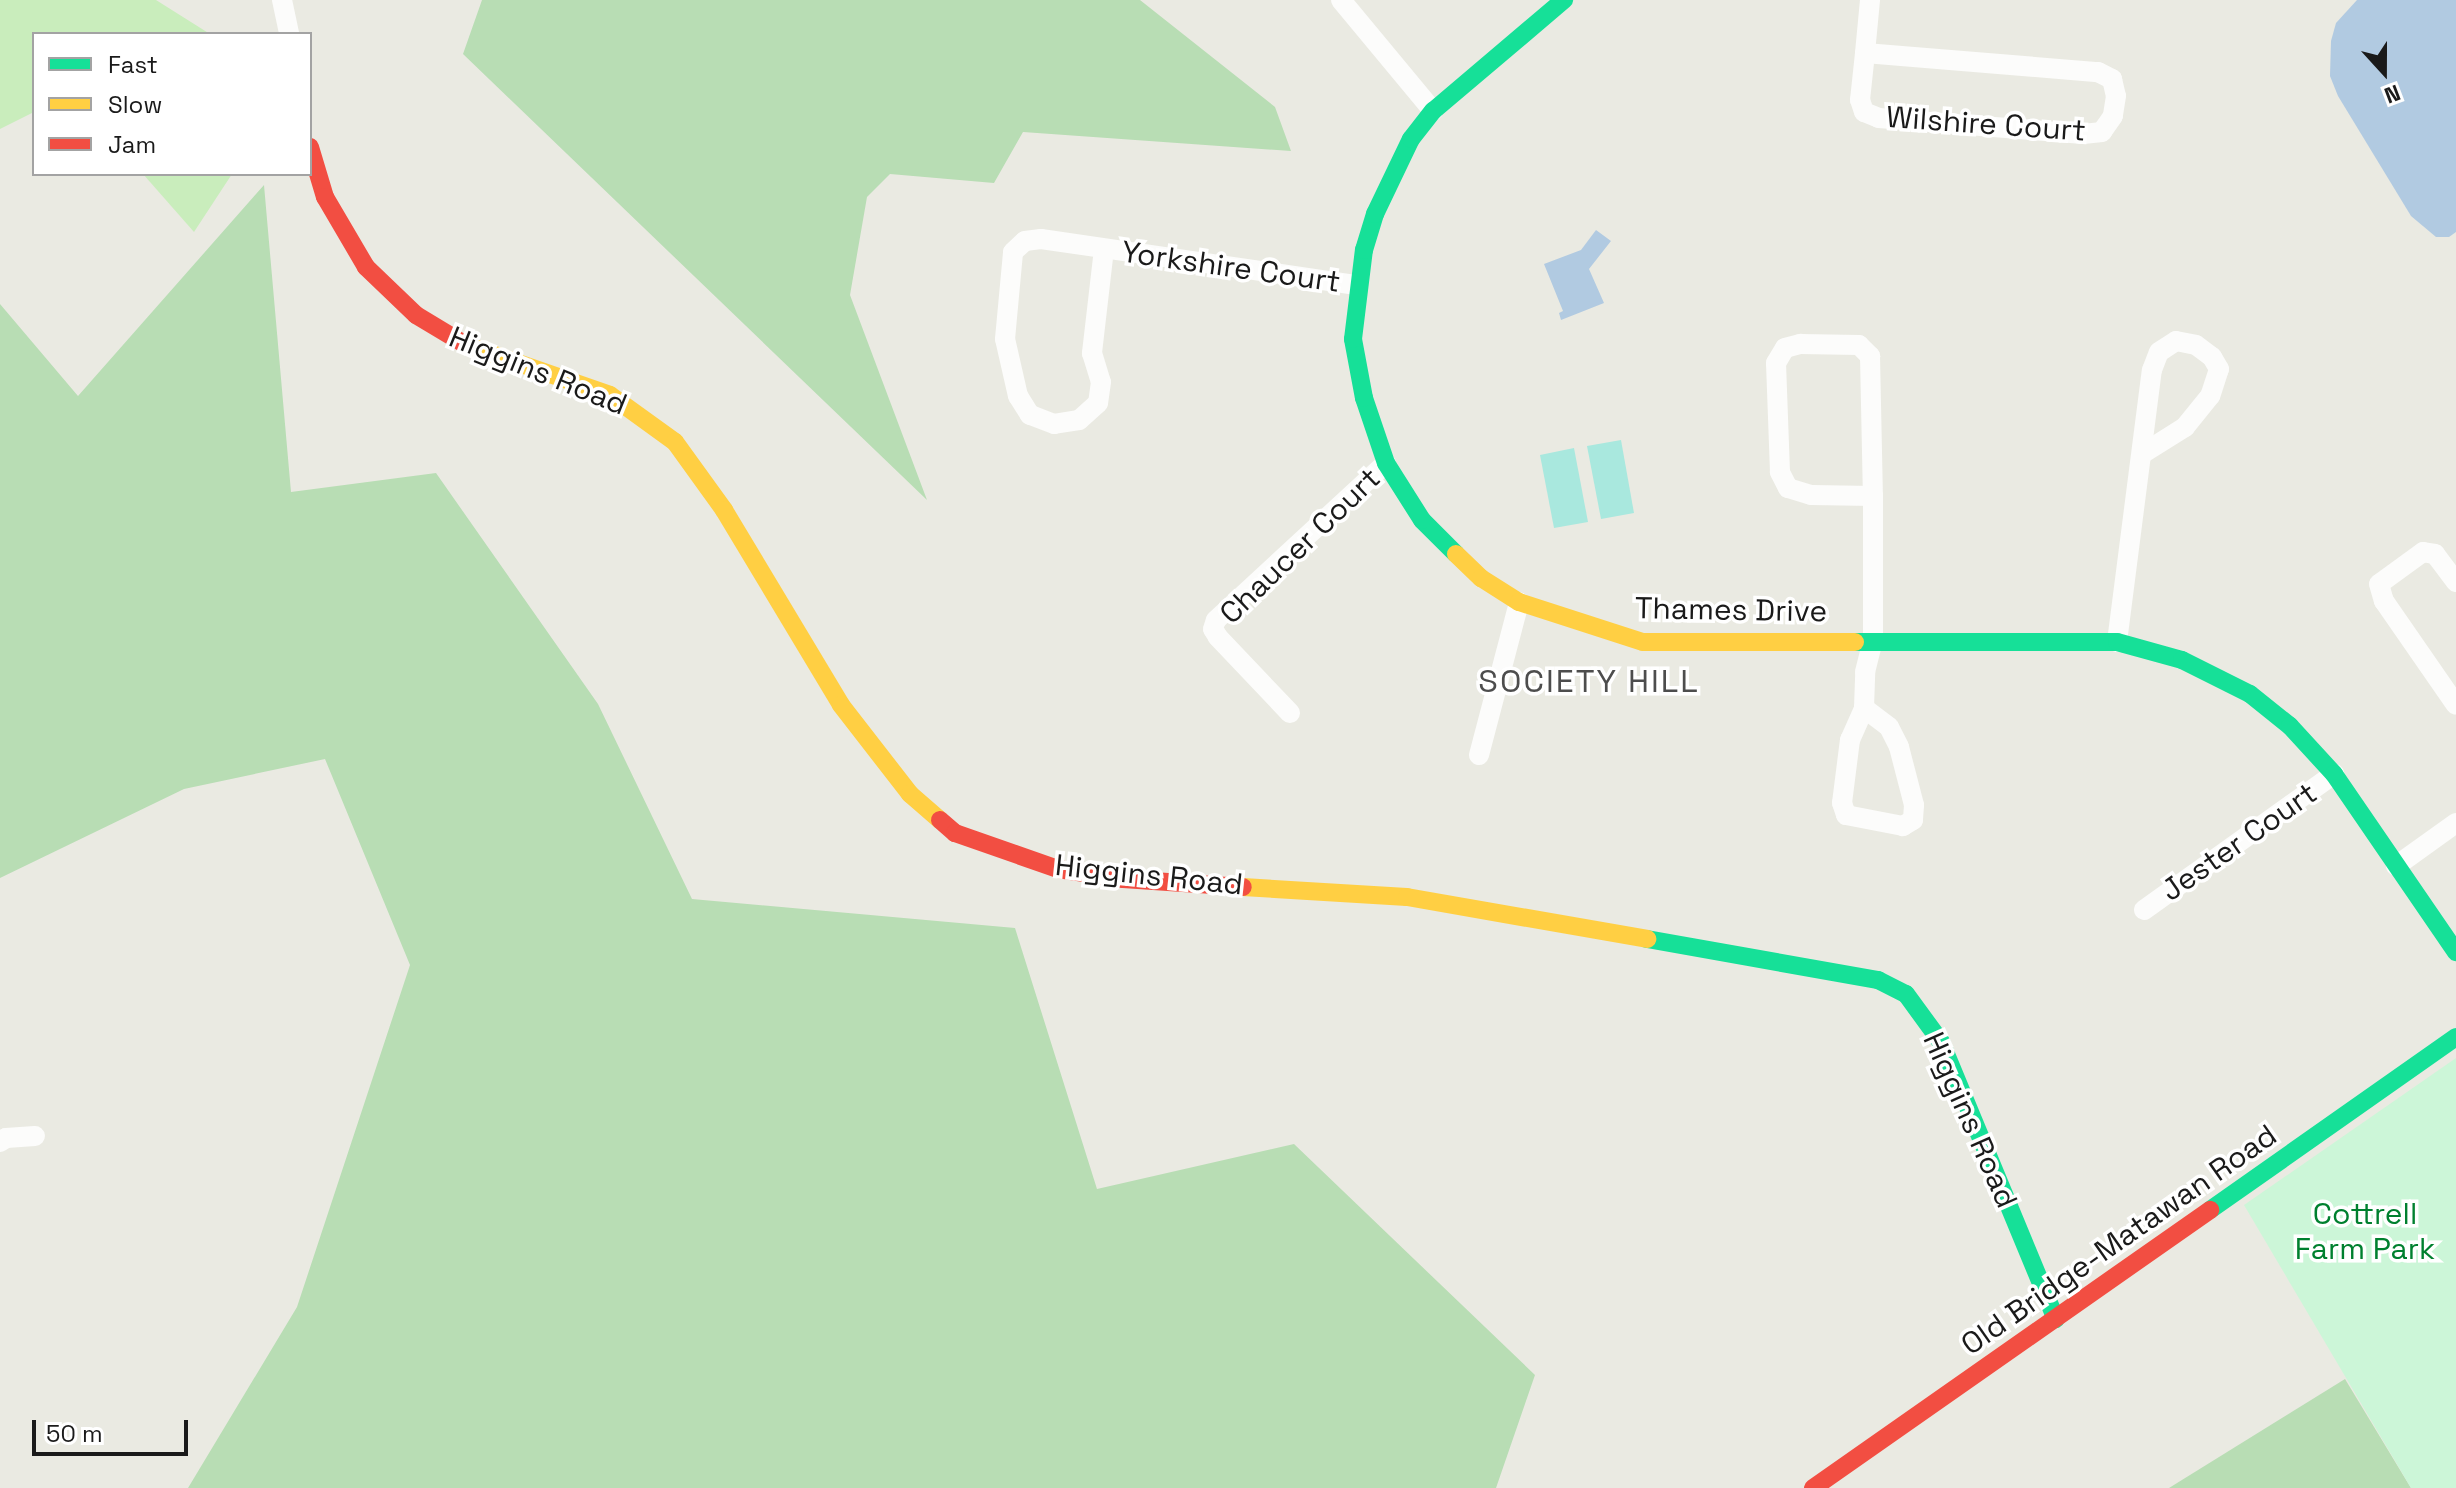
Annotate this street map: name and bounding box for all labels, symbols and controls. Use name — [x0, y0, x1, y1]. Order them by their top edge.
legend — [32, 32, 312, 176]
north arrow — [2344, 32, 2424, 112]
text: Fast — [108, 49, 158, 80]
text: N — [2381, 79, 2405, 110]
text: Slow — [108, 89, 162, 120]
street label: Wilshire Court — [1885, 99, 2087, 149]
text: Jam — [108, 129, 156, 160]
street label: Yorkshire Court — [1119, 234, 1343, 300]
street label: Higgins Road — [444, 319, 632, 423]
street label: Chaucer Court — [1212, 461, 1388, 631]
street label: Thames Drive — [1635, 590, 1827, 630]
district label: SOCIETY HILL — [1478, 662, 1700, 700]
street label: Jester Court — [2154, 775, 2324, 909]
street label: Higgins Road — [1053, 847, 1245, 903]
street label: Higgins Road — [1915, 1027, 2025, 1213]
street label: Old Bridge-Matawan Road — [1954, 1117, 2284, 1363]
park label: Cottrell Farm Park — [2295, 1196, 2435, 1266]
scale bar — [36, 1404, 192, 1454]
text: 50 m — [46, 1418, 103, 1449]

